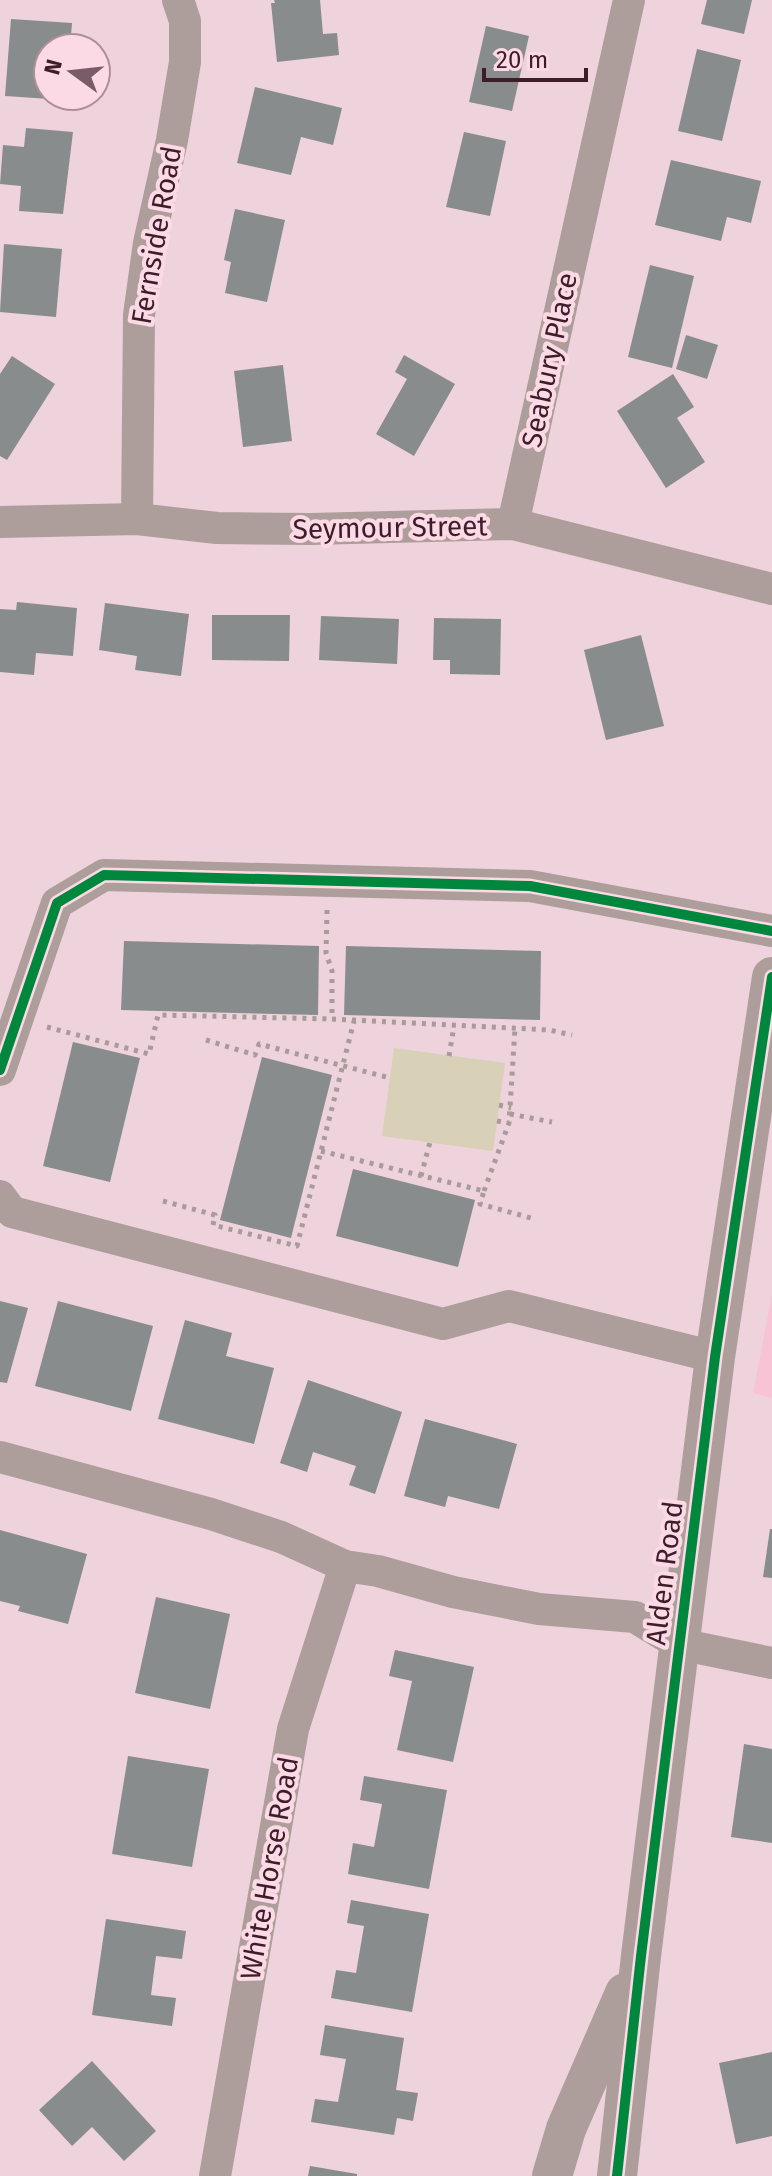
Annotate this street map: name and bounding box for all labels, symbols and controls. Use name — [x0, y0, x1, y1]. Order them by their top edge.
north arrow — [32, 32, 112, 112]
scale bar — [484, 32, 586, 82]
text: 20 m — [496, 46, 548, 74]
text: N — [38, 56, 68, 77]
street label: Fernside Road — [125, 143, 188, 327]
street label: Seabury Place — [515, 270, 584, 450]
street label: Seymour Street — [292, 509, 489, 546]
street label: Alden Road — [639, 1499, 690, 1647]
street label: White Horse Road — [234, 1754, 305, 1982]

